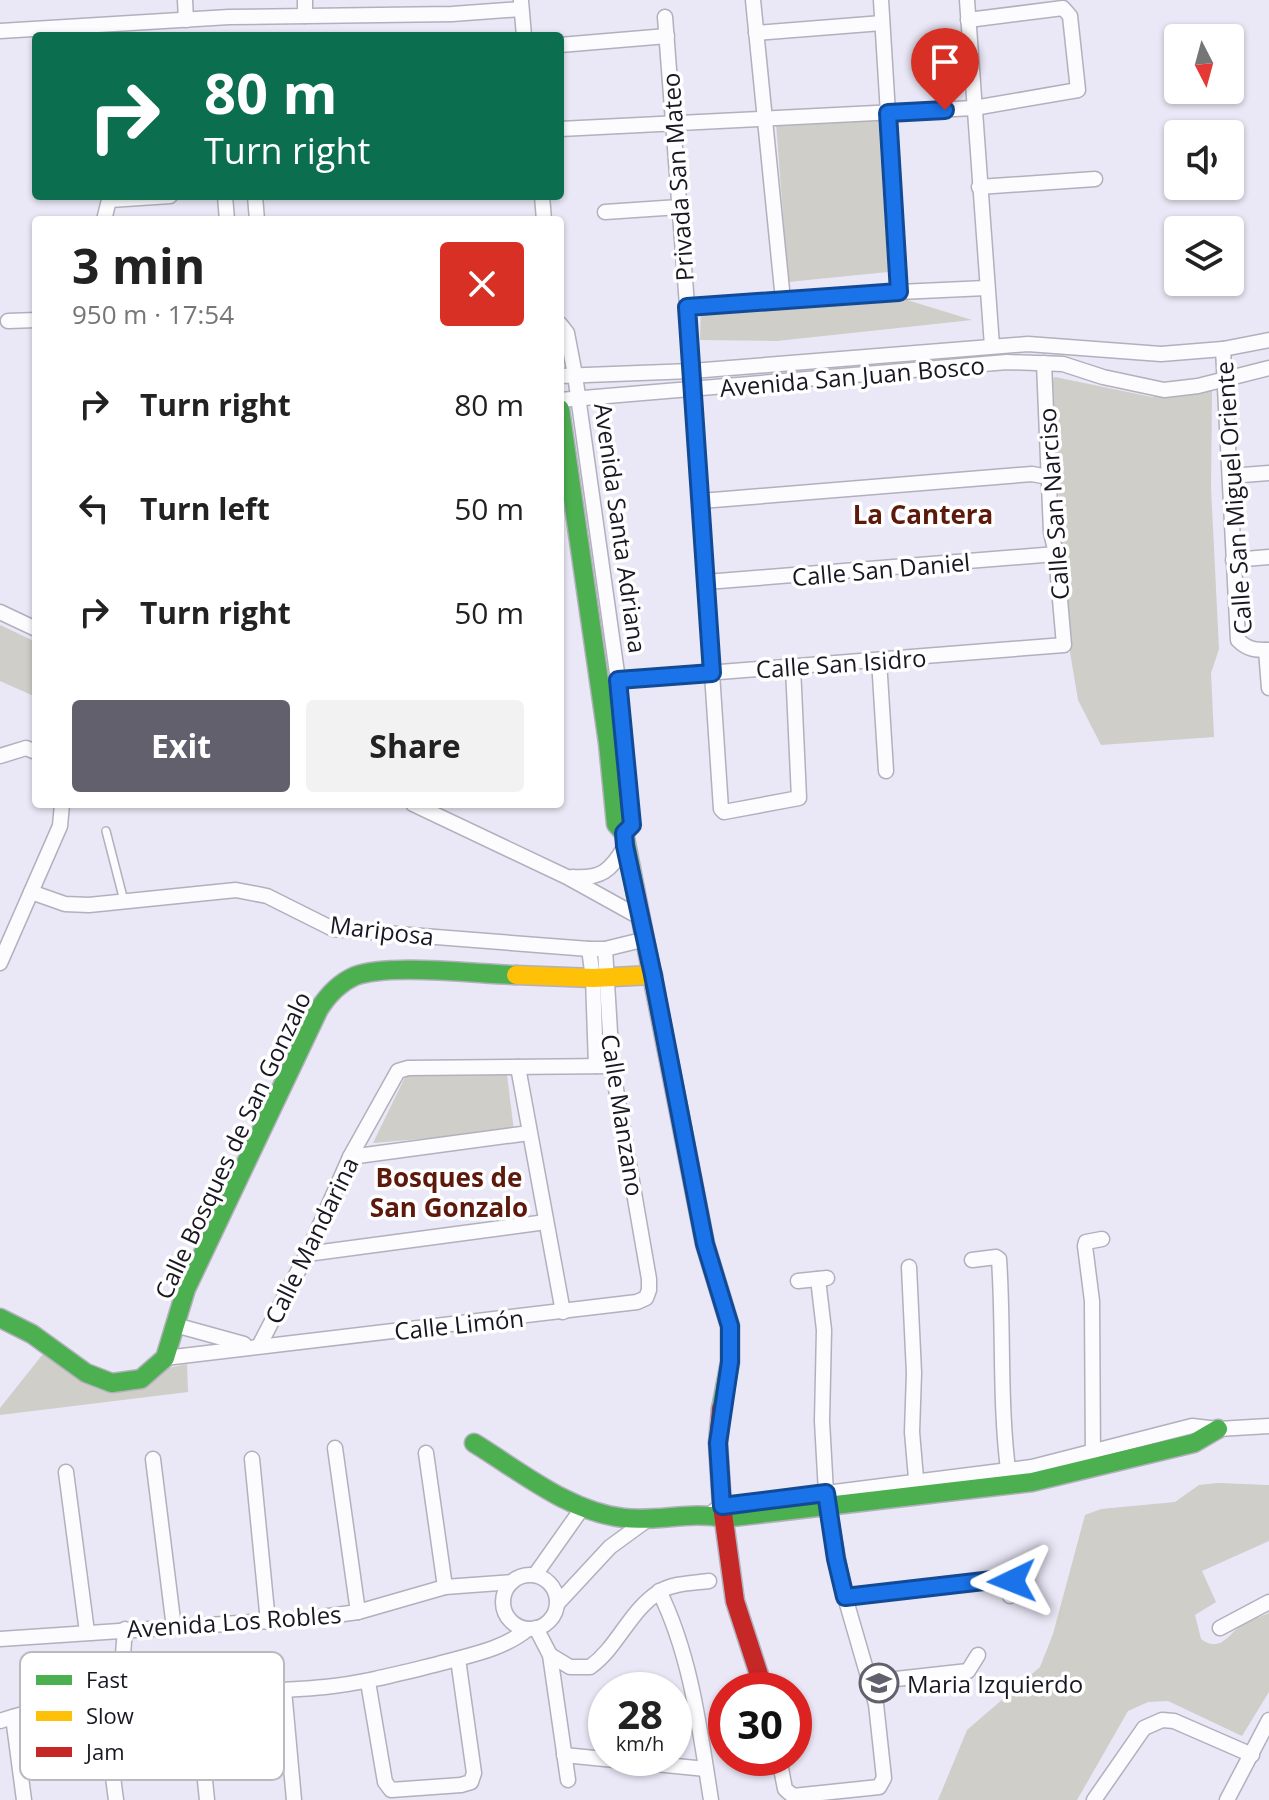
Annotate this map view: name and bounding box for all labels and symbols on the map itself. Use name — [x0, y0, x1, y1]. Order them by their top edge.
north arrow — [1164, 24, 1244, 104]
pin — [911, 28, 979, 110]
street label: Privada San Mateo — [653, 72, 701, 282]
street label: Avenida San Juan Bosco — [718, 348, 986, 404]
street label: Calle San Miguel Oriente — [1207, 360, 1259, 636]
street label: Avenida Santa Adriana — [587, 401, 655, 655]
street label: Calle San Narciso — [1030, 407, 1076, 601]
district label: La Cantera — [853, 496, 993, 532]
street label: Calle San Daniel — [791, 545, 971, 593]
street label: Calle San Isidro — [755, 641, 927, 685]
street label: Mariposa — [328, 907, 436, 953]
street label: Calle Bosques de San Gonzalo — [146, 986, 318, 1304]
street label: Calle Manzano — [594, 1032, 652, 1198]
street label: Calle Mandarina — [256, 1151, 366, 1329]
district label: Bosques de San Gonzalo — [370, 1159, 528, 1225]
street label: Calle Limón — [393, 1301, 525, 1347]
position arrow — [970, 1539, 1054, 1623]
street label: Avenida Los Robles — [126, 1597, 342, 1645]
legend — [20, 1652, 284, 1780]
school or university icon: Maria Izquierdo — [858, 1662, 900, 1704]
text: Fast — [86, 1664, 128, 1694]
place label: Maria Izquierdo — [907, 1667, 1083, 1700]
speed limit sign: 30 — [708, 1672, 812, 1776]
text: Slow — [86, 1700, 134, 1730]
text: Jam — [84, 1736, 125, 1766]

